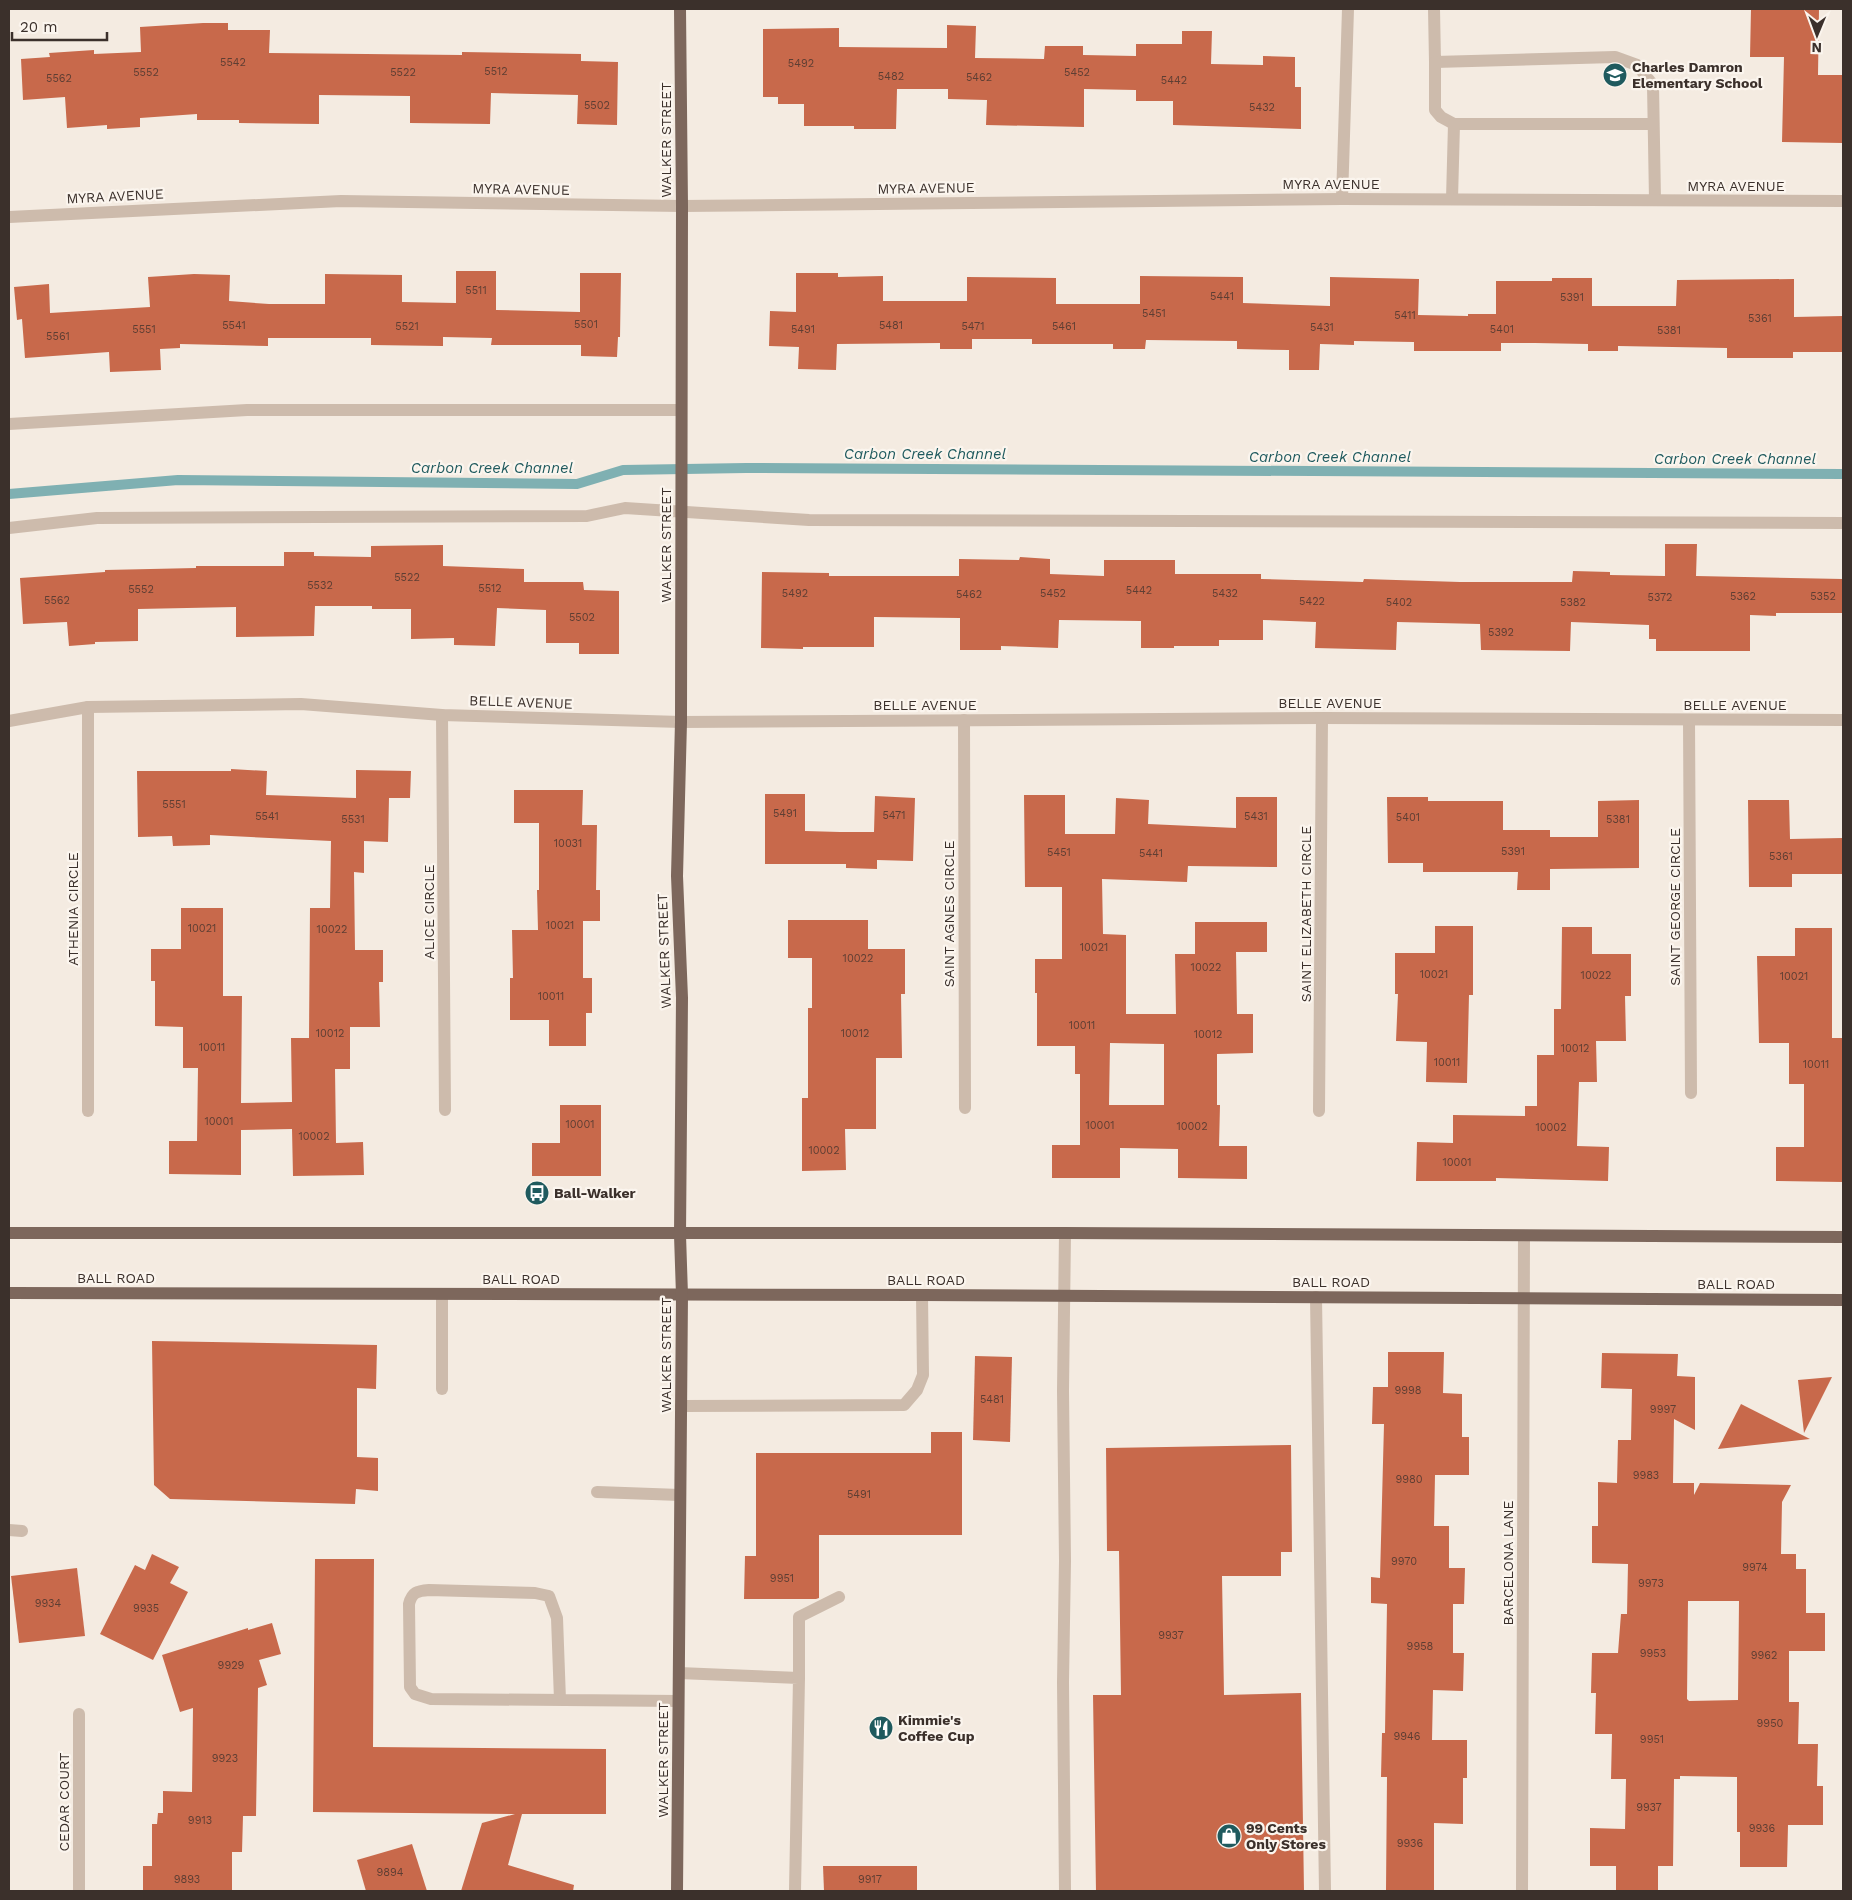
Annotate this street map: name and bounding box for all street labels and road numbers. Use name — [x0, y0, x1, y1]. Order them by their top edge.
street label: WALKER STREET — [658, 82, 674, 198]
street label: MYRA AVENUE — [1282, 176, 1380, 192]
street label: MYRA AVENUE — [1687, 178, 1785, 194]
street label: MYRA AVENUE — [877, 179, 975, 197]
street label: MYRA AVENUE — [472, 180, 570, 198]
street label: MYRA AVENUE — [66, 185, 164, 207]
street label: WALKER STREET — [658, 487, 674, 603]
street label: BELLE AVENUE — [469, 692, 573, 712]
street label: BELLE AVENUE — [1278, 695, 1382, 711]
street label: BELLE AVENUE — [873, 697, 977, 713]
street label: BELLE AVENUE — [1683, 697, 1787, 713]
street label: SAINT ELIZABETH CIRCLE — [1298, 826, 1314, 1002]
street label: SAINT GEORGE CIRCLE — [1667, 828, 1683, 986]
street label: SAINT AGNES CIRCLE — [941, 841, 957, 987]
street label: ATHENIA CIRCLE — [65, 852, 81, 966]
street label: ALICE CIRCLE — [421, 864, 437, 959]
street label: WALKER STREET — [654, 893, 674, 1009]
street label: BALL ROAD — [77, 1270, 155, 1286]
street label: BALL ROAD — [482, 1271, 560, 1287]
street label: BALL ROAD — [887, 1272, 965, 1288]
street label: BALL ROAD — [1292, 1274, 1370, 1290]
street label: BALL ROAD — [1697, 1276, 1775, 1292]
street label: WALKER STREET — [658, 1297, 674, 1413]
street label: BARCELONA LANE — [1500, 1500, 1516, 1626]
street label: WALKER STREET — [655, 1702, 671, 1818]
street label: CEDAR COURT — [56, 1752, 72, 1852]

